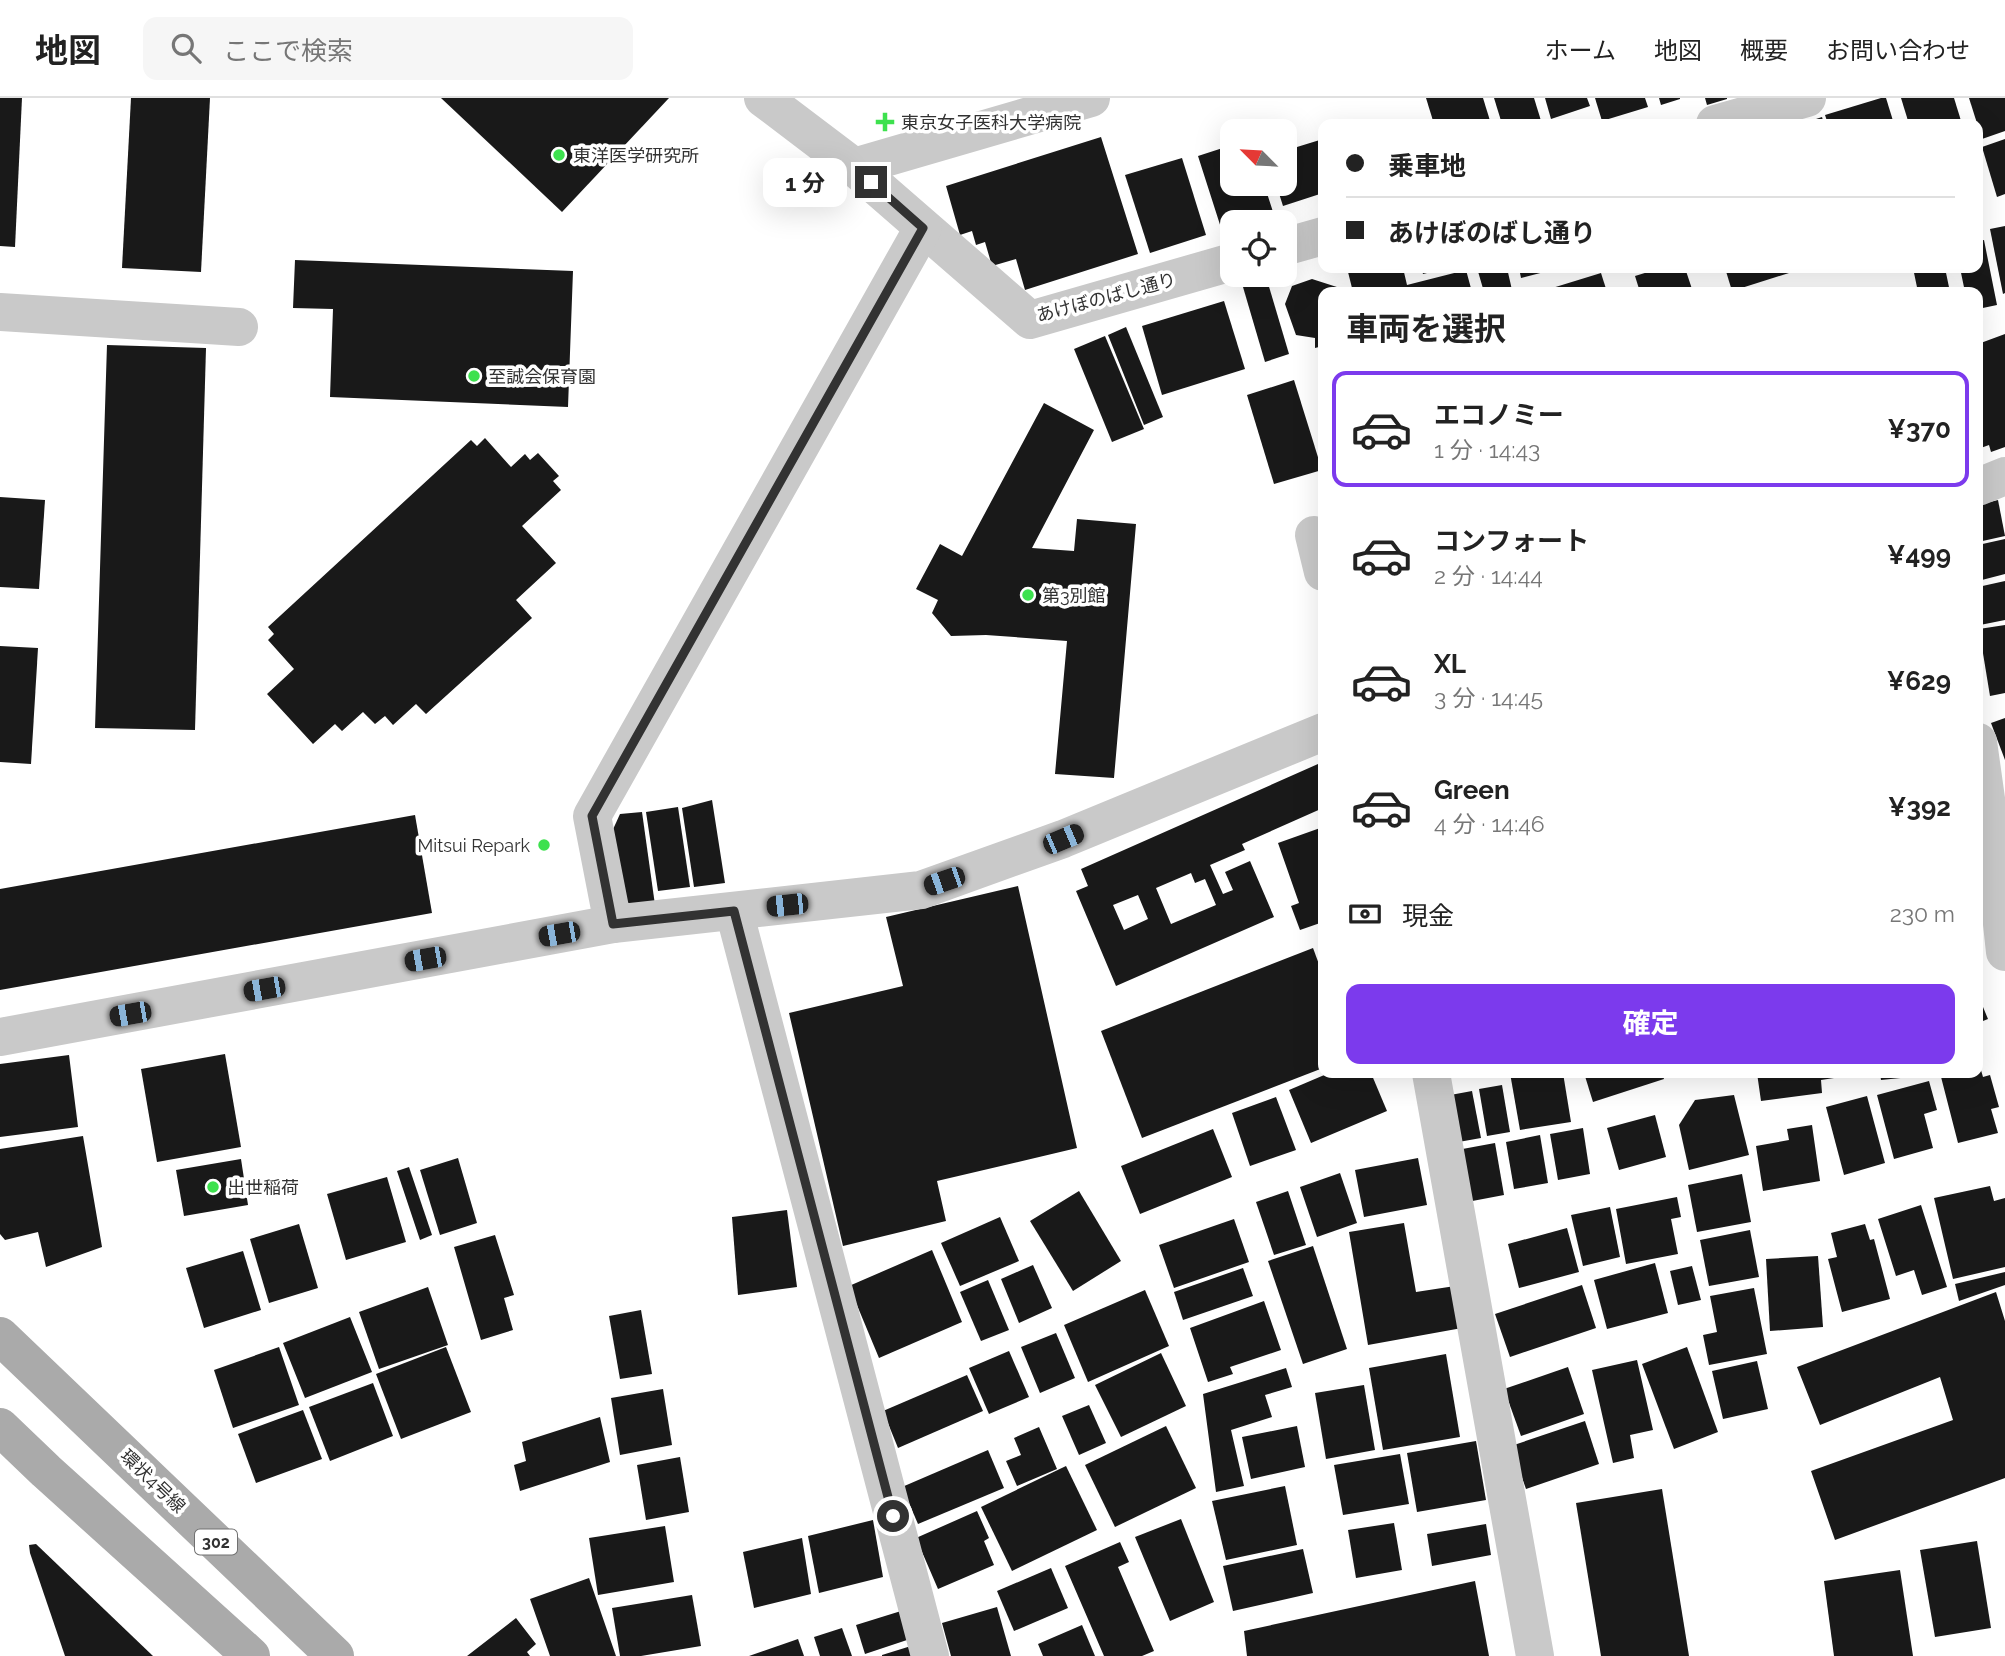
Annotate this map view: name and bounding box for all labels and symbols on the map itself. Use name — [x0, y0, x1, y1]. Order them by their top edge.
marker: 東京女子医科大学病院 — [875, 112, 895, 132]
place label: 東京女子医科大学病院 — [901, 112, 1081, 133]
north arrow — [1220, 119, 1297, 196]
place label: 東洋医学研究所 — [573, 145, 699, 166]
marker: 東洋医学研究所 — [551, 147, 567, 163]
callout: 1 分 — [762, 158, 846, 206]
route end — [855, 166, 887, 198]
street label: あけぼのばし通り — [1034, 268, 1178, 326]
place label: 至誠会保育園 — [488, 366, 596, 387]
marker: 至誠会保育園 — [466, 368, 482, 384]
place label: 第3別館 — [1042, 585, 1106, 606]
marker: 第3別館 — [1020, 587, 1036, 603]
car — [1040, 821, 1087, 857]
place label: Mitsui Repark — [418, 835, 530, 856]
marker: Mitsui Repark — [536, 837, 552, 853]
car — [921, 864, 968, 898]
car — [766, 892, 809, 918]
car — [537, 920, 582, 948]
car — [403, 945, 448, 973]
car — [242, 975, 287, 1003]
car — [108, 1000, 153, 1028]
place label: 出世稲荷 — [227, 1177, 299, 1198]
marker: 出世稲荷 — [205, 1179, 221, 1195]
street label: 環状4号線 — [116, 1445, 190, 1517]
route start — [877, 1500, 909, 1532]
road number: 302 — [195, 1530, 237, 1554]

